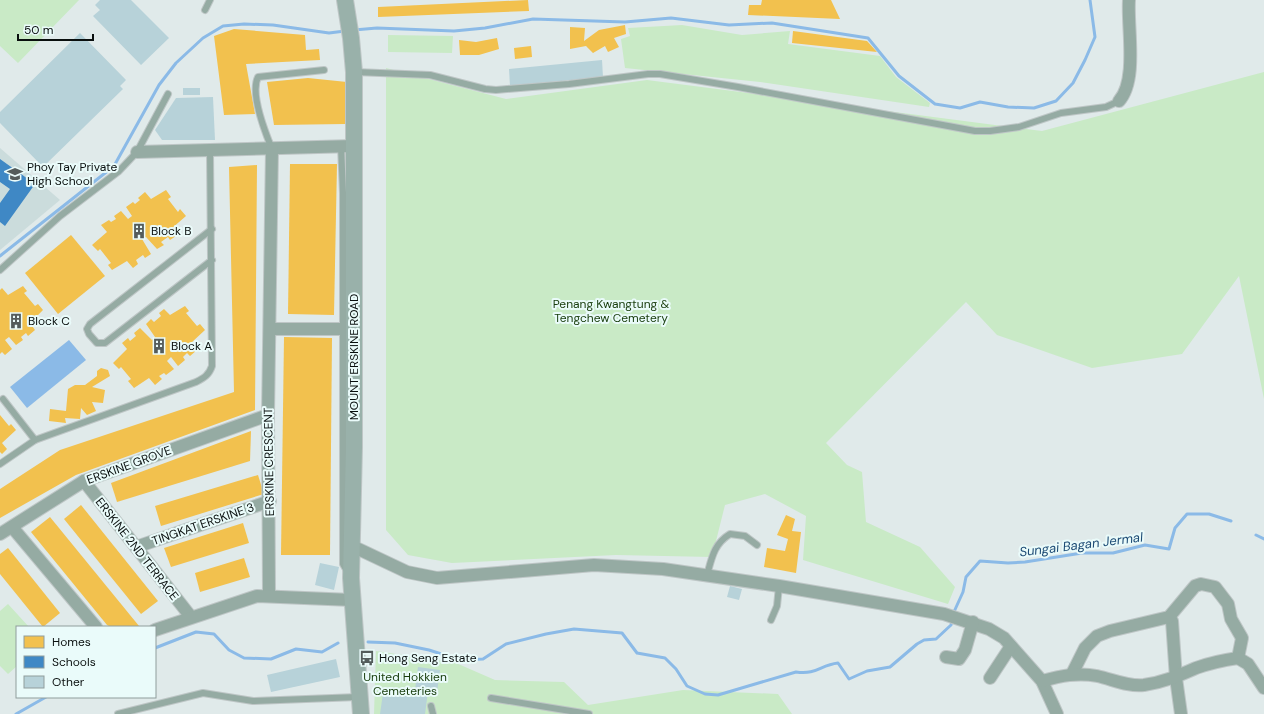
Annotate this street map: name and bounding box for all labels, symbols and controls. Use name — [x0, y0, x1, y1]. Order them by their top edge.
scale bar — [18, 16, 93, 42]
text: 50 m — [24, 22, 53, 38]
place label: Phoy Tay Private High School — [27, 159, 118, 189]
school or university icon: Phoy Tay Private High School — [6, 165, 24, 183]
building icon: Block B — [130, 222, 148, 240]
place label: Block B — [151, 223, 191, 239]
street label: MOUNT ERSKINE ROAD — [346, 294, 362, 420]
park label: Penang Kwangtung & Tengchew Cemetery — [553, 296, 669, 326]
building icon: Block C — [7, 312, 25, 330]
place label: Block C — [28, 313, 70, 329]
building icon: Block A — [150, 337, 168, 355]
place label: Block A — [171, 338, 212, 354]
street label: ERSKINE CRESCENT — [260, 407, 278, 517]
street label: ERSKINE GROVE — [84, 442, 174, 488]
street label: ERSKINE 2ND TERRACE — [92, 494, 182, 604]
street label: TINGKAT ERSKINE 3 — [150, 499, 256, 549]
water label: Sungai Bagan Jermal — [1018, 528, 1145, 561]
legend — [16, 626, 156, 698]
text: Homes — [52, 634, 91, 650]
bus stop icon: Hong Seng Estate — [358, 649, 376, 667]
place label: Hong Seng Estate — [379, 650, 477, 666]
text: Schools — [52, 654, 96, 670]
park label: United Hokkien Cemeteries — [363, 669, 447, 699]
text: Other — [52, 674, 85, 690]

